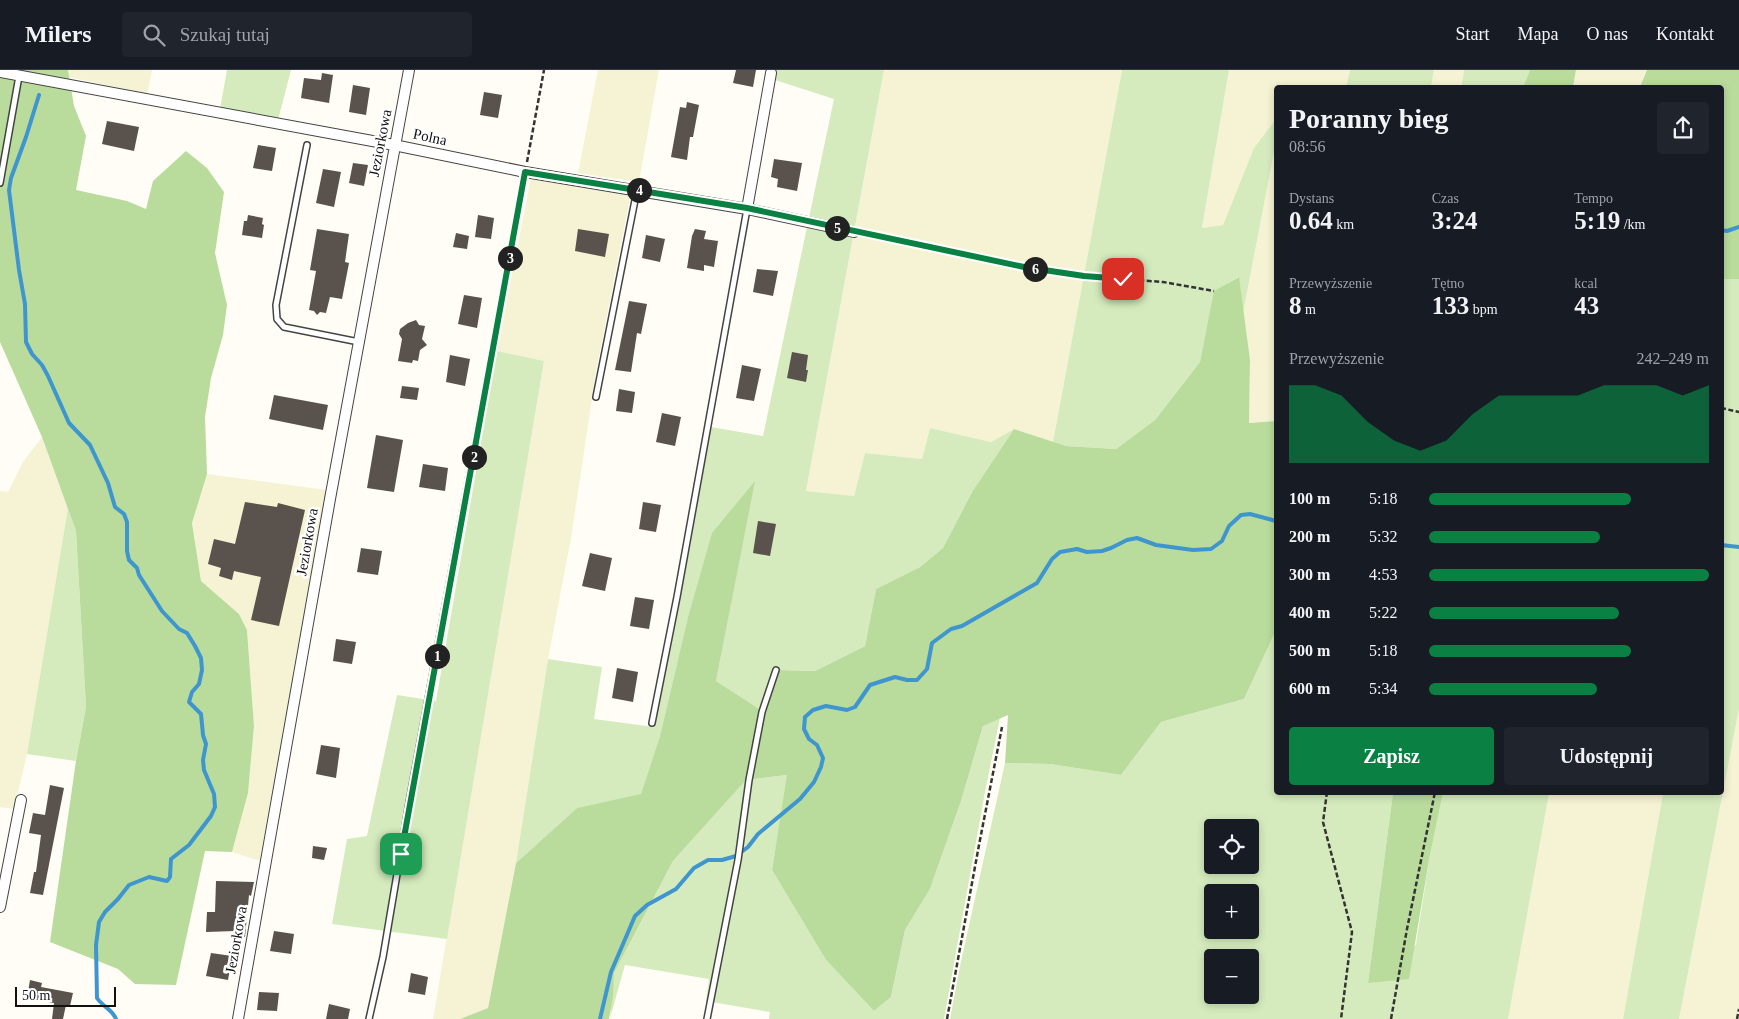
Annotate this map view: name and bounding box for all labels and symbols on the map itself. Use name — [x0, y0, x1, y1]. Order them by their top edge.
street label: Jeziorkowa — [366, 108, 394, 178]
street label: Polna — [412, 126, 449, 148]
pin: 4 — [626, 178, 652, 202]
pin: 5 — [824, 216, 850, 240]
pin: 3 — [498, 246, 522, 270]
pin: 6 — [1022, 256, 1048, 282]
pin — [1102, 258, 1144, 300]
pin: 2 — [462, 444, 486, 470]
street label: Jeziorkowa — [293, 507, 321, 577]
pin: 1 — [424, 644, 450, 668]
pin — [380, 833, 422, 875]
street label: Jeziorkowa — [222, 905, 250, 975]
scale bar — [15, 984, 116, 1007]

